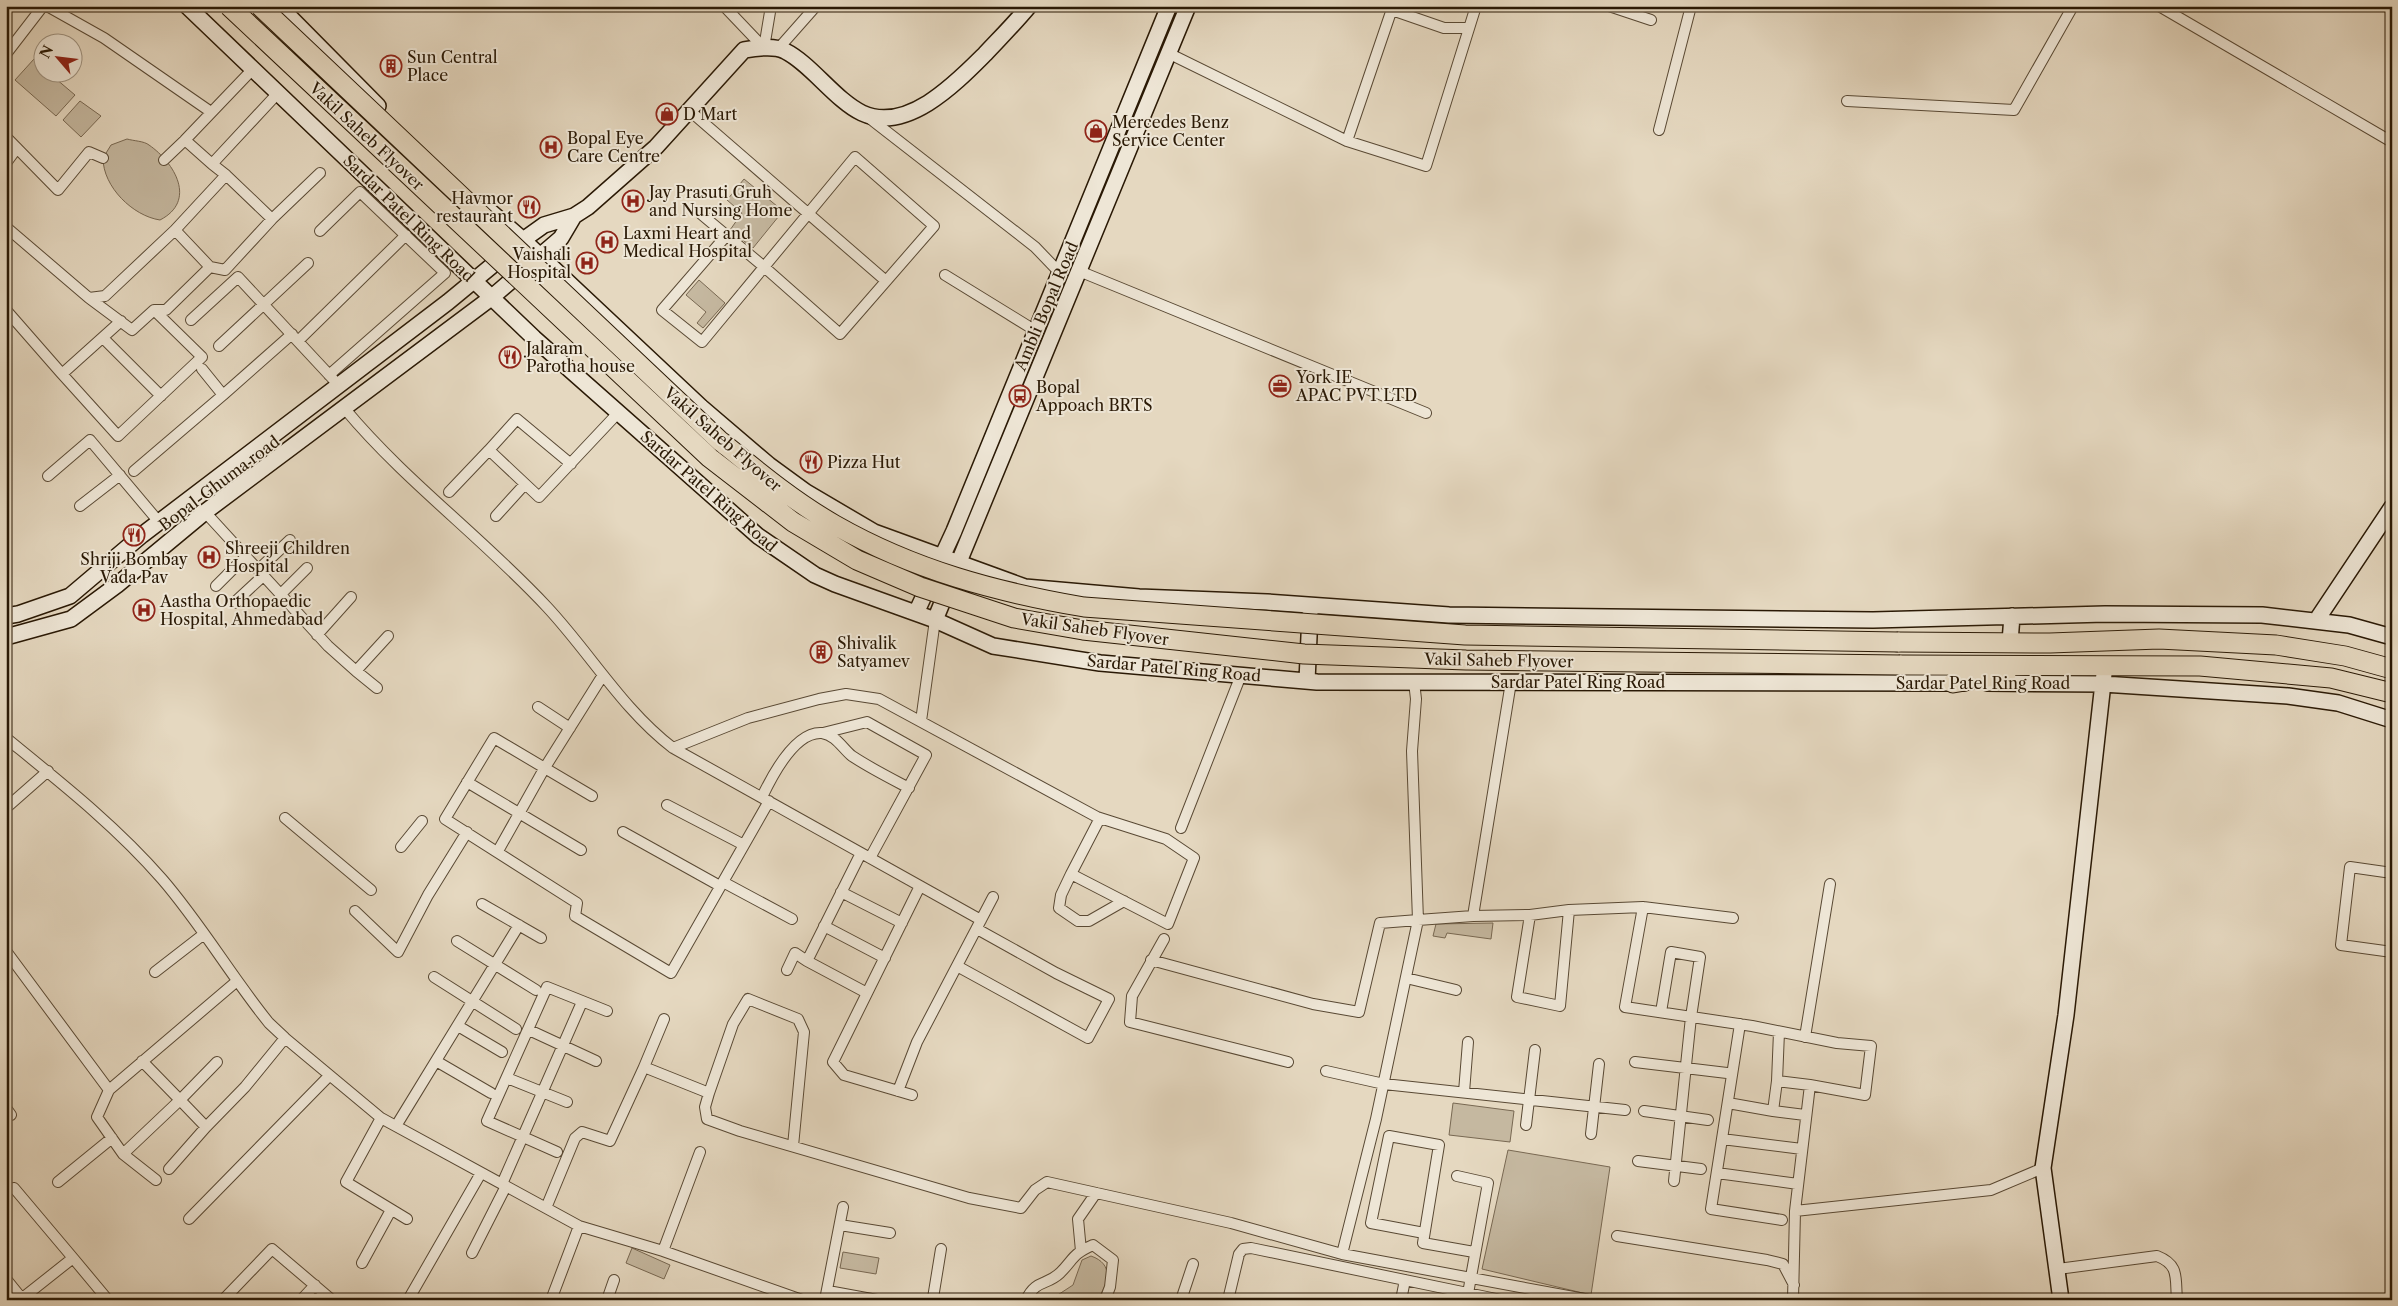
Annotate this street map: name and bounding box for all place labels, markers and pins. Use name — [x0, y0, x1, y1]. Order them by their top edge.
place label: Sun Central Place — [407, 47, 498, 85]
building icon: Sun Central Place — [379, 54, 403, 78]
shop icon: D Mart — [655, 102, 679, 126]
place label: D Mart — [683, 104, 737, 124]
place label: Mercedes Benz Service Center — [1112, 112, 1229, 150]
shop icon: Mercedes Benz Service Center — [1084, 119, 1108, 143]
place label: Bopal Eye Care Centre — [567, 128, 660, 166]
hospital icon: Bopal Eye Care Centre — [539, 135, 563, 159]
place label: Jay Prasuti Gruh and Nursing Home — [646, 182, 793, 220]
place label: Havmor restaurant — [436, 188, 513, 226]
hospital icon: Jay Prasuti Gruh and Nursing Home — [621, 189, 645, 213]
restaurant icon: Havmor restaurant — [517, 195, 541, 219]
place label: Laxmi Heart and Medical Hospital — [623, 223, 752, 261]
hospital icon: Laxmi Heart and Medical Hospital — [595, 230, 619, 254]
place label: Vaishali Hospital — [507, 244, 571, 282]
hospital icon: Vaishali Hospital — [575, 251, 599, 275]
place label: Jalaram Parotha house — [523, 338, 635, 376]
restaurant icon: Jalaram Parotha house — [498, 345, 522, 369]
place label: York IE APAC PVT LTD — [1295, 367, 1417, 405]
office icon: York IE APAC PVT LTD — [1268, 374, 1292, 398]
place label: Bopal Appoach BRTS — [1035, 377, 1153, 415]
bus stop icon: Bopal Appoach BRTS — [1008, 384, 1032, 408]
restaurant icon: Pizza Hut — [799, 450, 823, 474]
place label: Pizza Hut — [827, 452, 901, 472]
restaurant icon: Shriji Bombay Vada Pav — [122, 523, 146, 547]
place label: Shreeji Children Hospital — [225, 538, 350, 576]
hospital icon: Shreeji Children Hospital — [197, 545, 221, 569]
place label: Shriji Bombay Vada Pav — [80, 549, 189, 587]
place label: Aastha Orthopaedic Hospital, Ahmedabad — [159, 591, 324, 629]
hospital icon: Aastha Orthopaedic Hospital, Ahmedabad — [132, 598, 156, 622]
place label: Shivalik Satyamev — [837, 633, 910, 671]
building icon: Shivalik Satyamev — [809, 640, 833, 664]

